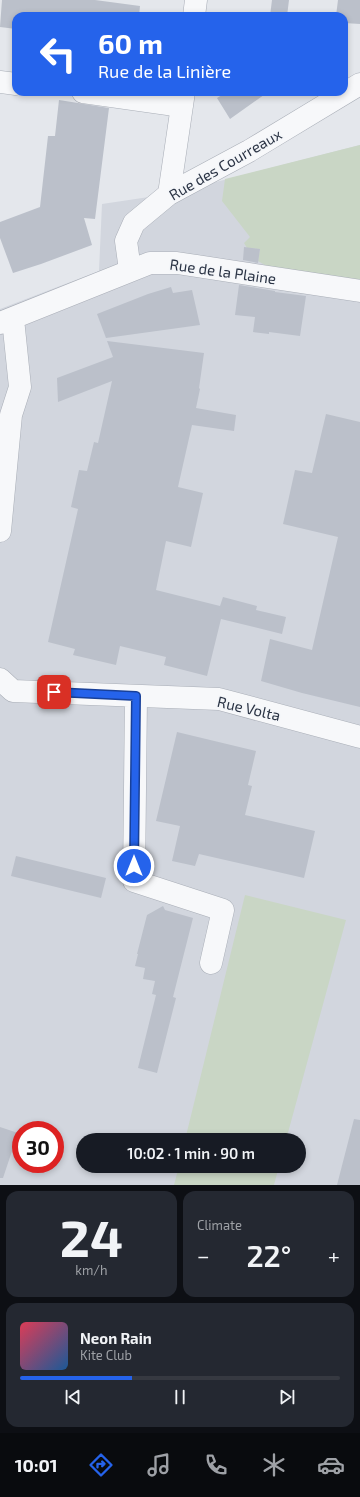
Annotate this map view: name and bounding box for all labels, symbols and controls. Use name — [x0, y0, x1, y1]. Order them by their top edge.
text: 60 m — [98, 26, 163, 60]
icon: left — [32, 28, 84, 80]
text: Rue de la Linière — [98, 60, 231, 82]
street label: Rue des Courreaux — [165, 124, 285, 204]
street label: Rue de la Plaine — [169, 255, 277, 287]
pin — [37, 675, 71, 709]
icon: arrive — [43, 681, 65, 703]
street label: Rue Volta — [216, 692, 282, 724]
position arrow — [113, 845, 155, 887]
speed limit sign: 30 — [12, 1121, 64, 1173]
text: 10:02 · 1 min · 90 m — [127, 1144, 255, 1162]
text: 24 — [60, 1205, 123, 1267]
text: Climate — [197, 1217, 242, 1233]
text: 22° — [246, 1237, 291, 1273]
text: − — [197, 1242, 210, 1268]
text: + — [328, 1242, 340, 1268]
text: km/h — [75, 1262, 108, 1278]
text: Neon Rain — [80, 1329, 152, 1347]
text: Kite Club — [80, 1347, 132, 1363]
icon: previous — [62, 1386, 84, 1408]
icon: pause — [169, 1386, 191, 1408]
icon: next — [276, 1386, 298, 1408]
icon: directions — [87, 1451, 115, 1479]
icon: music — [145, 1451, 173, 1479]
icon: phone — [202, 1451, 230, 1479]
icon: climate — [260, 1451, 288, 1479]
icon: car — [317, 1451, 345, 1479]
text: 10:01 — [15, 1454, 58, 1476]

